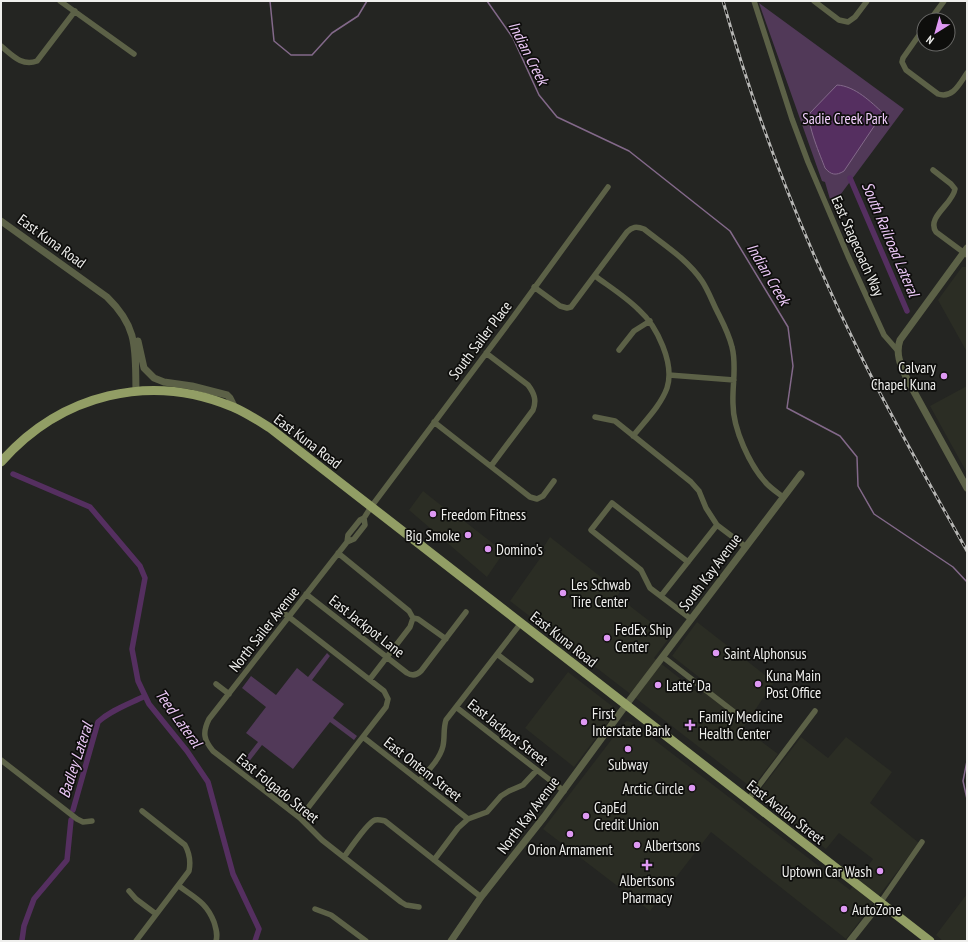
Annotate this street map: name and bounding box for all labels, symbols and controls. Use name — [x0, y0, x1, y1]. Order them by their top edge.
north arrow — [916, 12, 956, 52]
water label: Indian Creek — [504, 18, 554, 90]
text: N — [923, 33, 937, 47]
park label: Sadie Creek Park — [802, 109, 888, 128]
water label: South Railroad Lateral — [858, 178, 925, 301]
street label: East Stagecoach Way — [827, 193, 889, 299]
street label: East Kuna Road — [14, 210, 90, 272]
water label: Indian Creek — [743, 239, 796, 310]
street label: South Sailer Place — [444, 297, 516, 383]
place label: Calvary Chapel Kuna — [871, 358, 936, 394]
marker: Calvary Chapel Kuna — [939, 371, 949, 381]
street label: East Kuna Road — [270, 409, 346, 473]
place label: Freedom Fitness — [441, 505, 526, 524]
marker: Freedom Fitness — [428, 509, 438, 519]
place label: Big Smoke — [405, 526, 460, 545]
street label: South Kay Avenue — [675, 529, 745, 615]
marker: Big Smoke — [463, 530, 473, 540]
place label: Domino's — [496, 540, 543, 559]
marker: Domino's — [483, 544, 493, 554]
place label: Les Schwab Tire Center — [571, 575, 631, 611]
street label: North Sailer Avenue — [225, 583, 303, 675]
marker: Les Schwab Tire Center — [558, 588, 568, 598]
street label: East Jackpot Lane — [325, 591, 409, 661]
street label: East Kuna Road — [527, 607, 601, 671]
place label: FedEx Ship Center — [615, 620, 672, 656]
marker: FedEx Ship Center — [602, 633, 612, 643]
place label: Saint Alphonsus — [724, 644, 807, 663]
marker: Saint Alphonsus — [711, 648, 721, 658]
place label: Kuna Main Post Office — [766, 666, 821, 702]
place label: Latte' Da — [666, 676, 711, 695]
marker: Kuna Main Post Office — [753, 679, 763, 689]
marker: Latte' Da — [653, 680, 663, 690]
water label: Teed Lateral — [151, 685, 208, 752]
street label: East Jackpot Street — [464, 695, 552, 769]
place label: First Interstate Bank — [592, 704, 671, 740]
place label: Family Medicine Health Center — [699, 707, 783, 743]
marker: First Interstate Bank — [579, 717, 589, 727]
water label: Badley Lateral — [53, 719, 97, 800]
marker: Family Medicine Health Center — [684, 719, 696, 731]
street label: East Ontem Street — [380, 733, 466, 805]
marker: Subway — [623, 744, 633, 754]
street label: East Folgado Street — [233, 749, 323, 827]
place label: Subway — [608, 755, 648, 774]
street label: North Kay Avenue — [493, 773, 563, 857]
street label: East Avalon Street — [743, 776, 829, 848]
place label: Arctic Circle — [623, 779, 684, 798]
marker: Arctic Circle — [687, 783, 697, 793]
place label: CapEd Credit Union — [594, 798, 659, 834]
marker: CapEd Credit Union — [581, 811, 591, 821]
marker: Orion Armament — [565, 829, 575, 839]
place label: Albertsons — [645, 836, 700, 855]
place label: Orion Armament — [527, 840, 613, 859]
marker: Albertsons — [632, 840, 642, 850]
marker: Albertsons Pharmacy — [642, 860, 652, 870]
place label: Uptown Car Wash — [782, 862, 872, 881]
marker: Uptown Car Wash — [875, 866, 885, 876]
place label: Albertsons Pharmacy — [619, 871, 675, 907]
place label: AutoZone — [852, 900, 901, 919]
marker: AutoZone — [839, 904, 849, 914]

